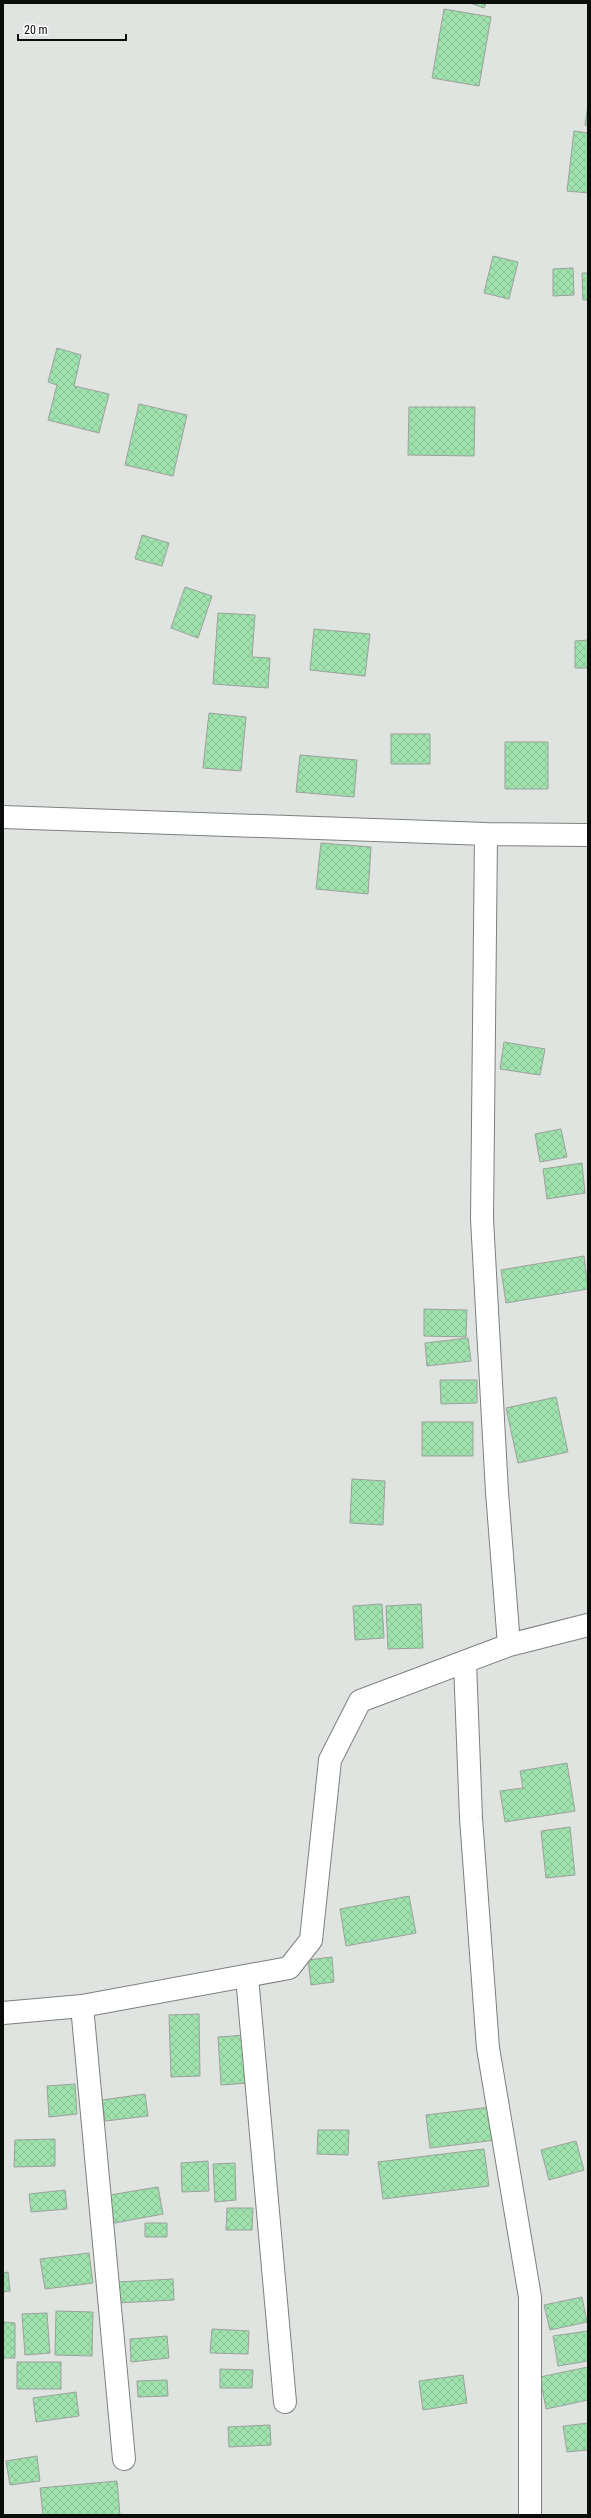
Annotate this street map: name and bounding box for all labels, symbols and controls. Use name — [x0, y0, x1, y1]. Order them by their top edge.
scale bar — [18, 16, 126, 42]
text: 20 m — [24, 23, 48, 37]

